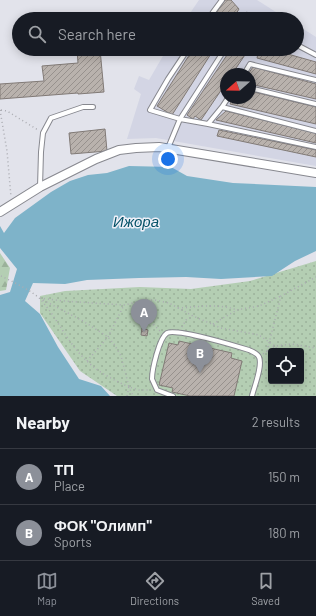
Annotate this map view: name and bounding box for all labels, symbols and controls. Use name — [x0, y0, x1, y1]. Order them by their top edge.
search box — [12, 12, 304, 56]
icon: search — [26, 23, 48, 45]
text: Search here — [58, 25, 136, 43]
north arrow — [220, 68, 256, 104]
your location — [158, 149, 178, 169]
water label: Ижора — [113, 212, 159, 230]
pin: A — [131, 299, 157, 332]
pin: B — [187, 340, 213, 373]
map controls — [268, 348, 304, 384]
button: locate — [268, 348, 304, 384]
text: Nearby — [16, 412, 70, 432]
text: 2 results — [252, 414, 300, 430]
text: ТП — [54, 460, 74, 478]
text: A — [25, 469, 33, 485]
text: 150 m — [268, 469, 300, 485]
text: Place — [54, 478, 85, 494]
text: ФОК "Олимп" — [54, 516, 152, 534]
text: B — [25, 525, 33, 541]
text: 180 m — [268, 525, 300, 541]
text: Sports — [54, 534, 92, 550]
tab: Map — [36, 570, 58, 607]
tab: Directions — [130, 570, 179, 607]
tab: Saved — [251, 570, 280, 607]

